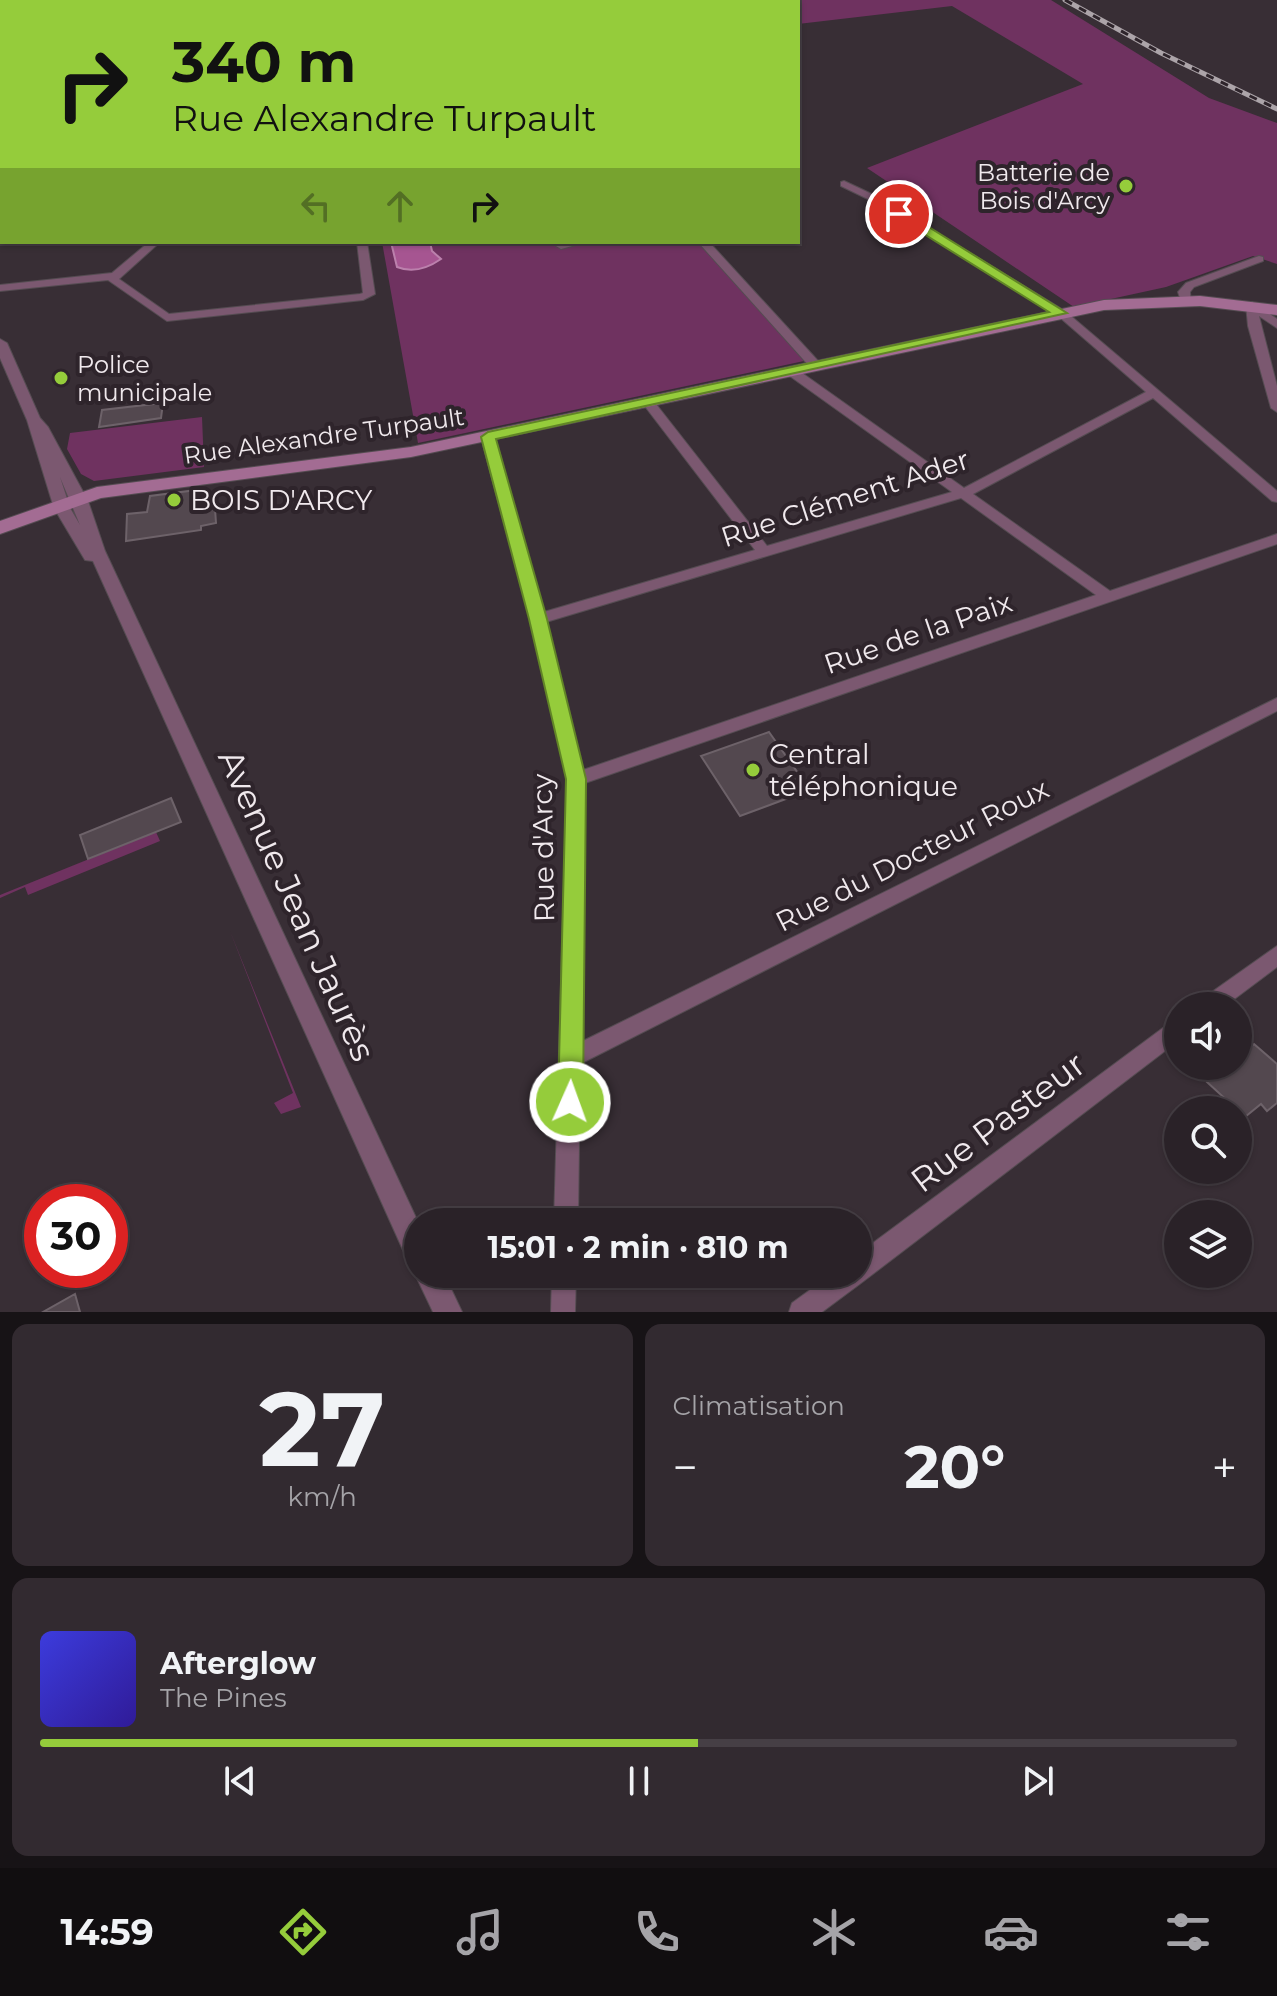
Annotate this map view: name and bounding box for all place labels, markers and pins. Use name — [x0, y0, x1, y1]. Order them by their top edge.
place label: Batterie de Bois d'Arcy — [977, 158, 1110, 215]
marker: Batterie de Bois d'Arcy — [1117, 177, 1135, 195]
pin — [865, 180, 933, 248]
place label: Police municipale — [77, 350, 212, 407]
marker: Police municipale — [52, 369, 70, 387]
place label: BOIS D'ARCY — [190, 483, 372, 517]
marker: BOIS D'ARCY — [165, 491, 183, 509]
place label: Central téléphonique — [769, 737, 958, 803]
marker: Central téléphonique — [744, 761, 762, 779]

